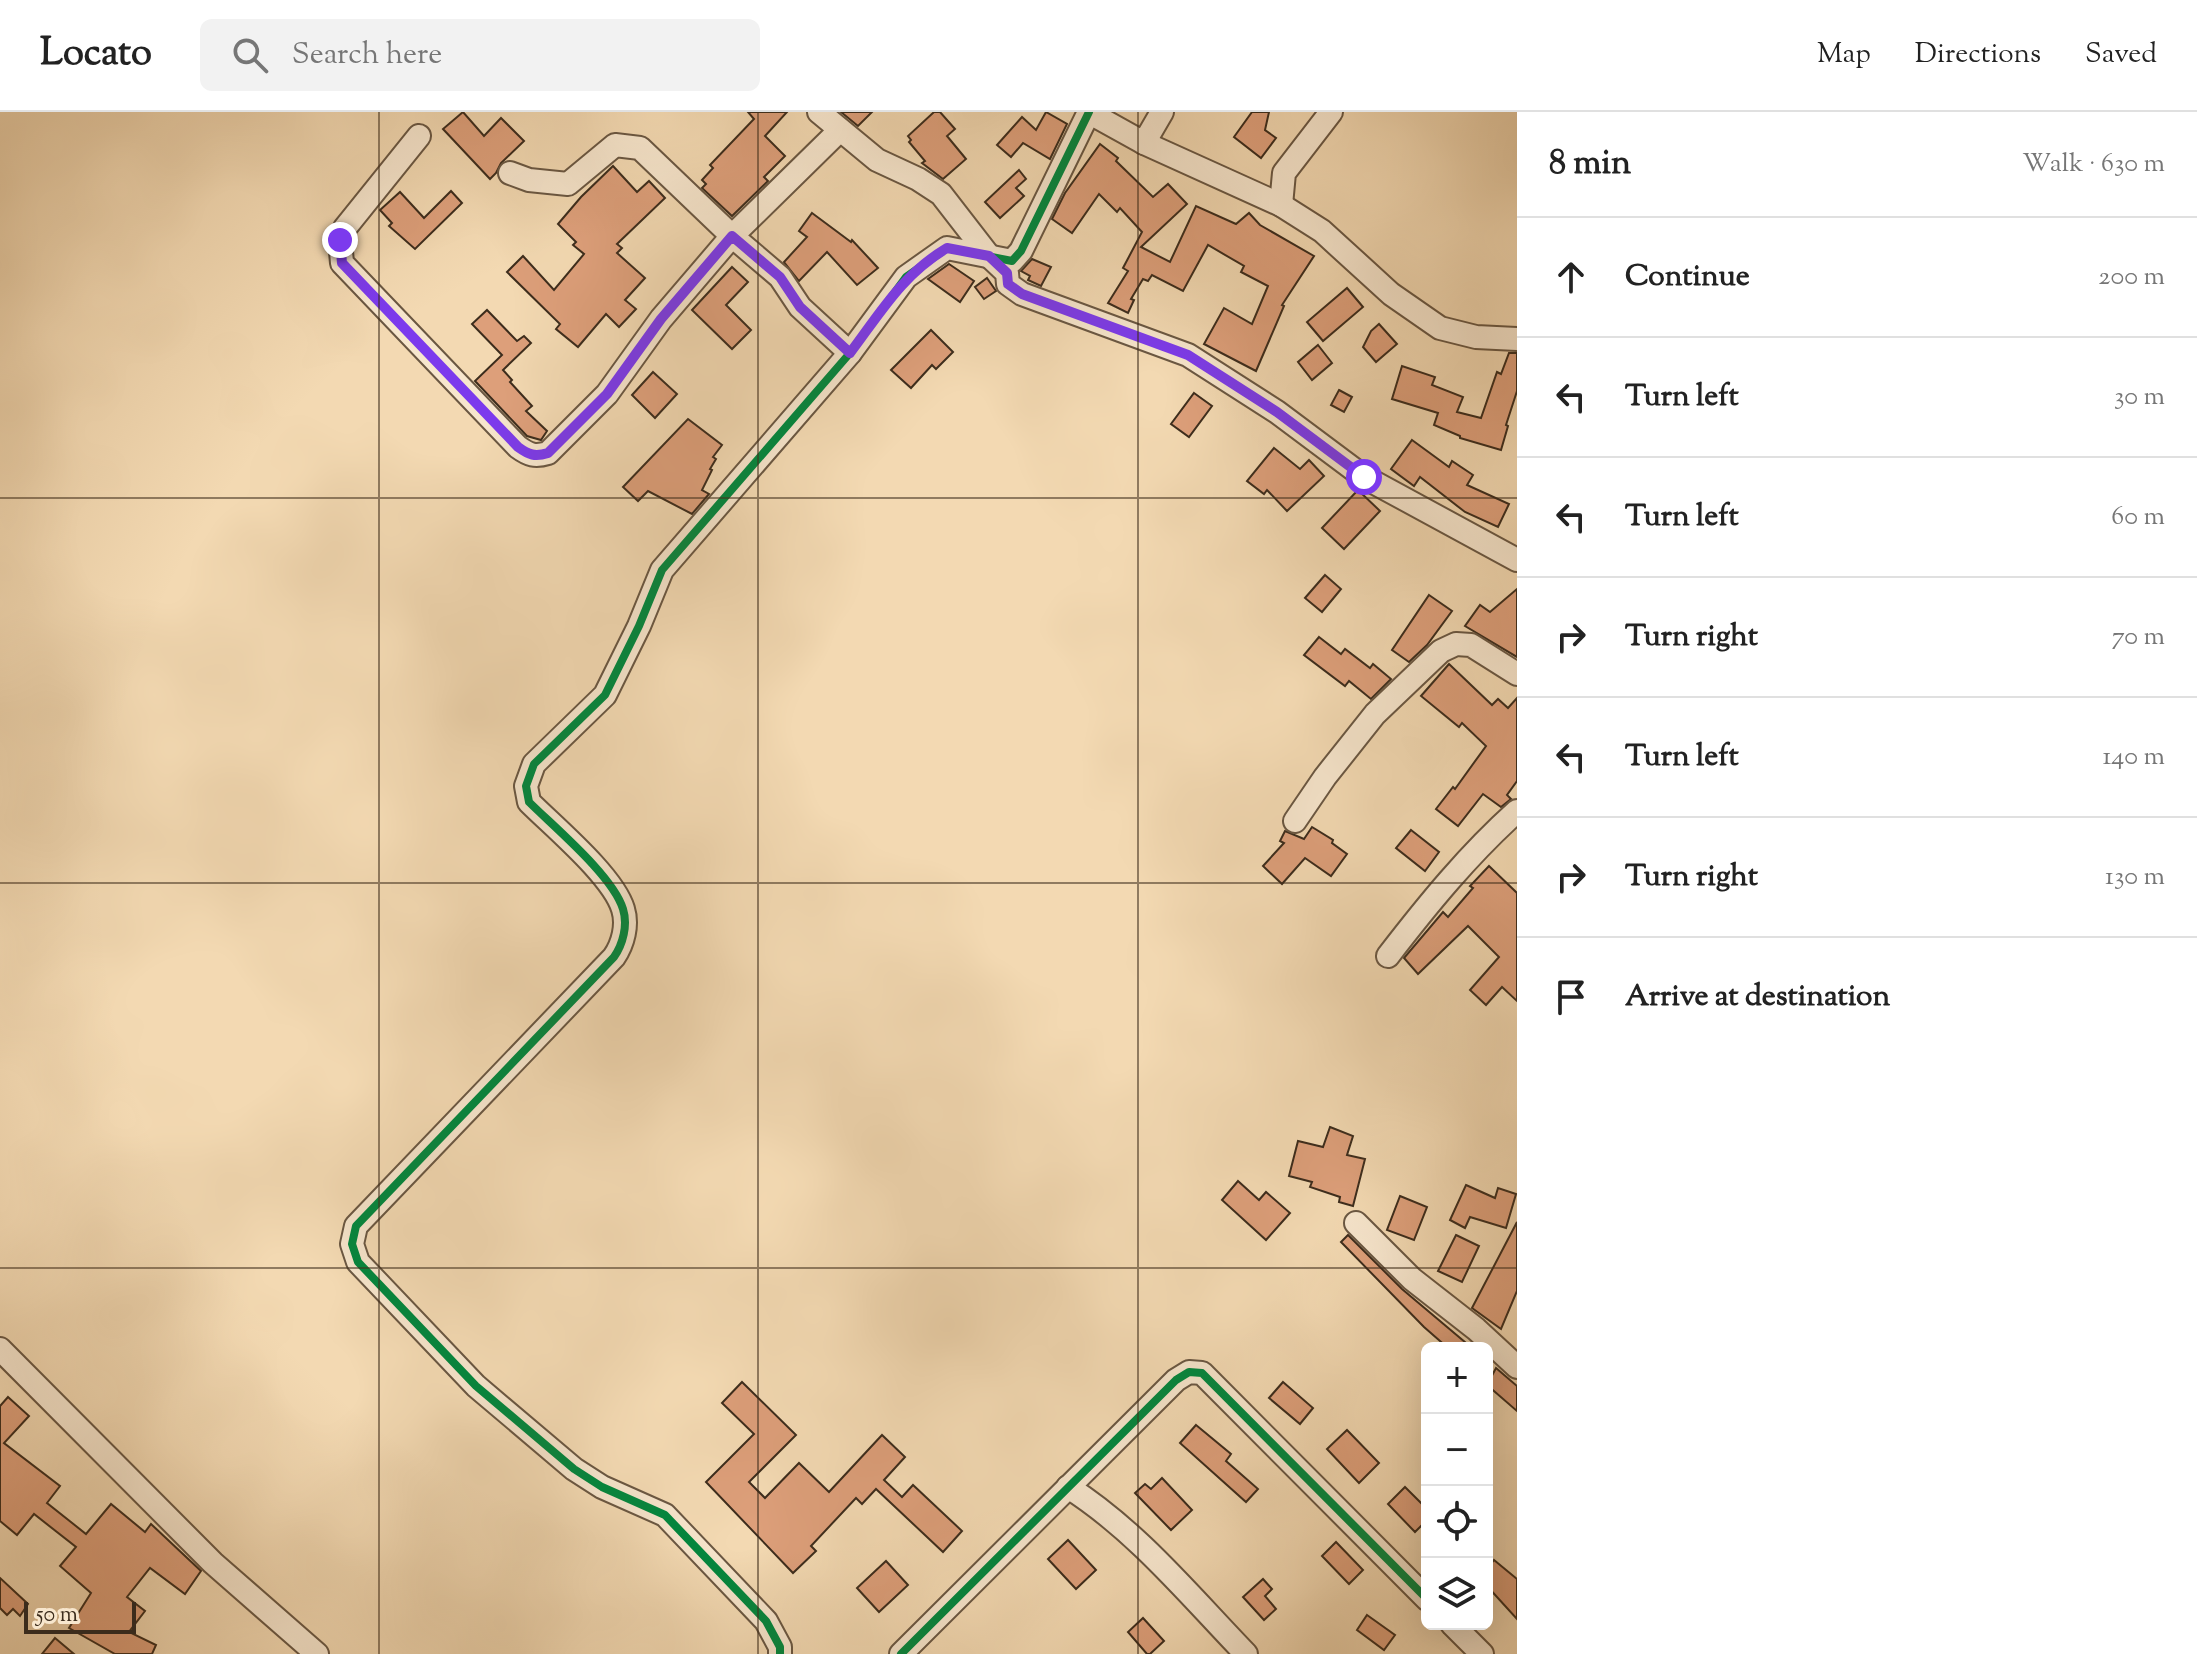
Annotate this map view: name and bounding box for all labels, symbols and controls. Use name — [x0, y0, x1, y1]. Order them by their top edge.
search box — [200, 19, 760, 91]
text: Locato — [40, 28, 152, 82]
icon: search — [228, 33, 272, 77]
text: Search here — [292, 34, 442, 77]
text: Map — [1817, 35, 1871, 75]
text: Directions — [1915, 35, 2041, 75]
text: Saved — [2085, 35, 2157, 75]
text: 8 min — [1549, 140, 1631, 189]
text: Walk · 630 m — [2022, 146, 2165, 183]
route end — [322, 222, 358, 258]
icon: ahead — [1549, 255, 1593, 299]
text: Continue — [1625, 256, 1750, 299]
text: 200 m — [2098, 259, 2165, 296]
icon: left — [1549, 375, 1593, 419]
text: Turn left — [1625, 376, 1739, 419]
text: 30 m — [2114, 379, 2165, 416]
route start — [1346, 459, 1382, 495]
icon: left — [1549, 495, 1593, 539]
text: Turn left — [1625, 496, 1739, 539]
text: 60 m — [2111, 499, 2165, 536]
icon: right — [1549, 615, 1593, 659]
text: Turn right — [1625, 616, 1758, 659]
text: 70 m — [2112, 619, 2165, 656]
icon: left — [1549, 735, 1593, 779]
text: Turn left — [1625, 736, 1739, 779]
text: 140 m — [2102, 739, 2165, 776]
icon: right — [1549, 855, 1593, 899]
text: Turn right — [1625, 856, 1758, 899]
text: 130 m — [2105, 859, 2165, 896]
icon: arrive — [1549, 975, 1593, 1019]
text: Arrive at destination — [1625, 976, 1890, 1019]
map controls — [1421, 1342, 1493, 1630]
button: + — [1421, 1342, 1493, 1414]
button: − — [1421, 1414, 1493, 1486]
button: locate — [1421, 1486, 1493, 1558]
button: layers — [1421, 1558, 1493, 1630]
scale bar — [24, 1598, 136, 1634]
text: 50 m — [36, 1600, 78, 1632]

